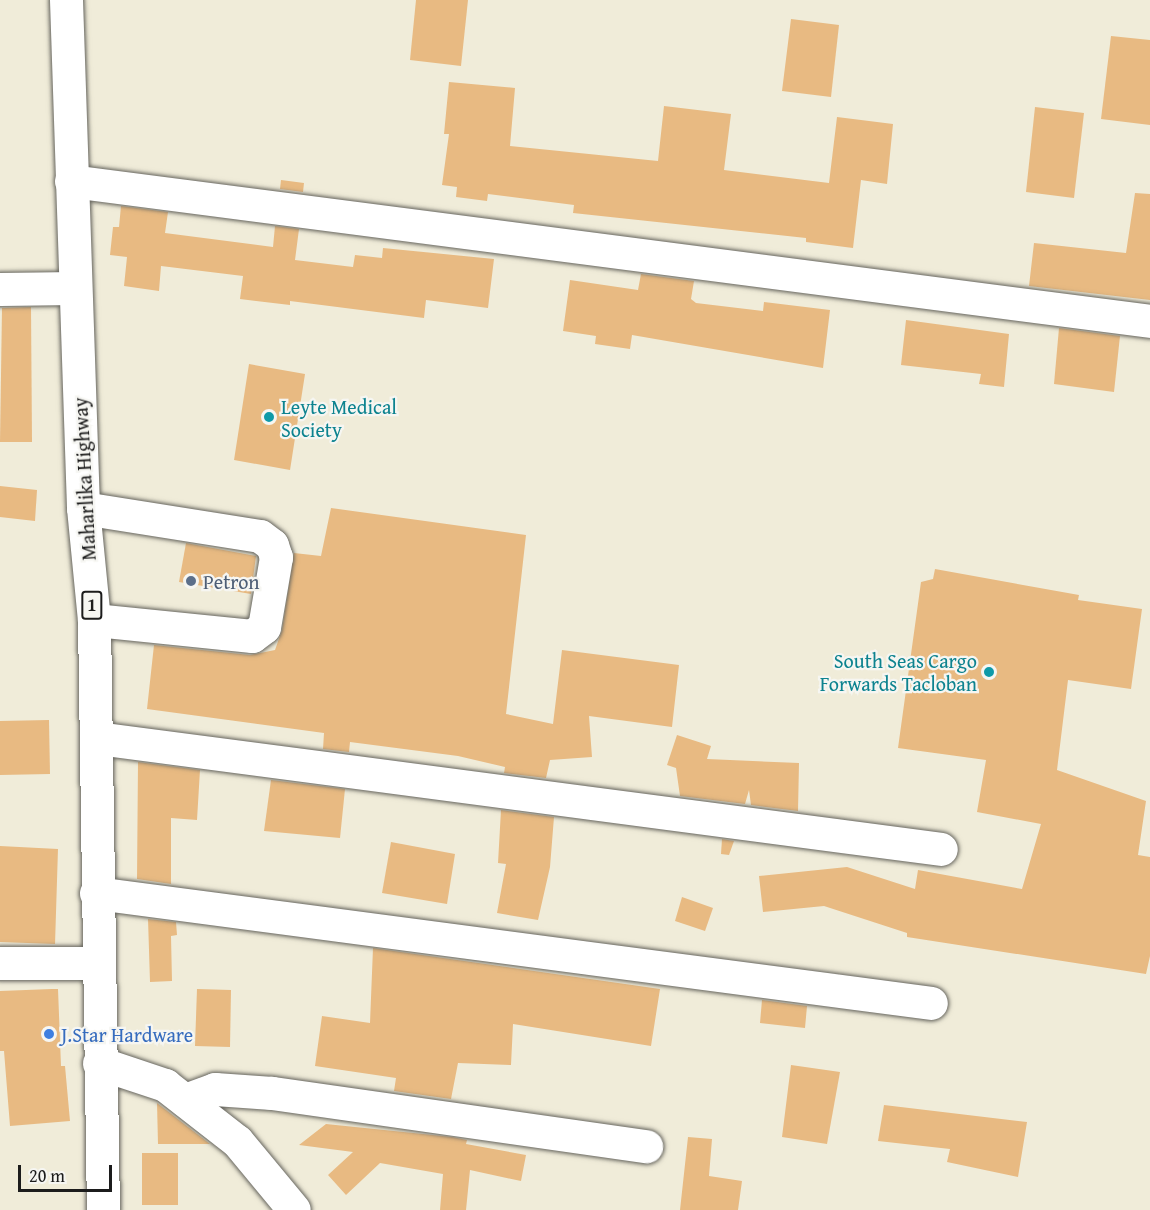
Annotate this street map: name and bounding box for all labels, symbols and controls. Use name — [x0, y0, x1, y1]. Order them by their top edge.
place label: Leyte Medical Society — [281, 394, 397, 441]
street label: Maharlika Highway — [68, 397, 100, 561]
marker: Leyte Medical Society — [262, 410, 276, 424]
place label: Petron — [203, 569, 260, 593]
marker: Petron — [184, 574, 198, 588]
road number: 1 — [80, 590, 104, 620]
place label: South Seas Cargo Forwards Tacloban — [820, 648, 977, 695]
marker: South Seas Cargo Forwards Tacloban — [982, 665, 996, 679]
place label: J.Star Hardware — [61, 1022, 193, 1046]
marker: J.Star Hardware — [42, 1027, 56, 1041]
scale bar — [21, 1153, 116, 1191]
text: 20 m — [29, 1162, 65, 1189]

